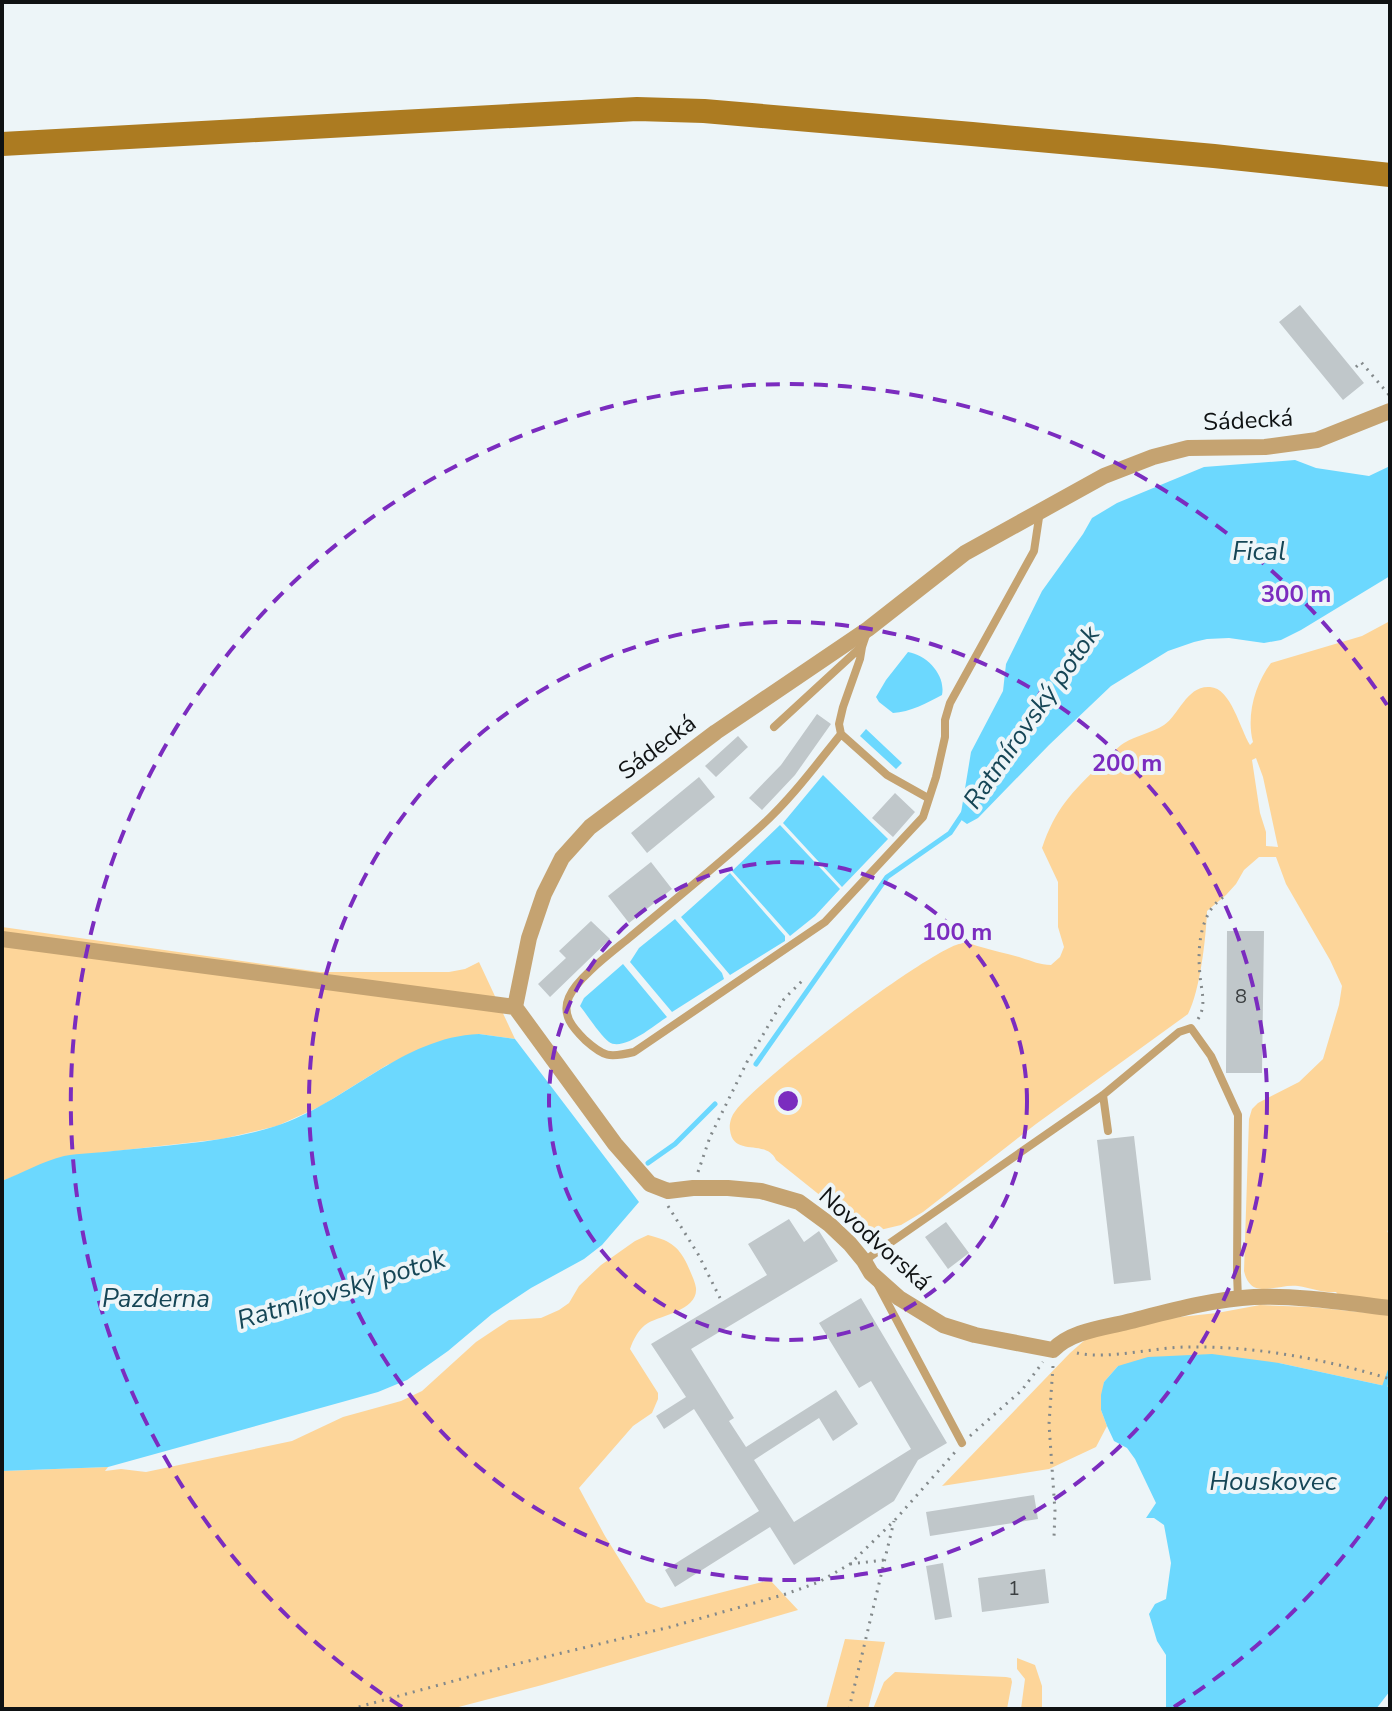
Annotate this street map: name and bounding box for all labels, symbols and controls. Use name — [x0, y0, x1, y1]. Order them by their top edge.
street label: Sádecká — [1202, 402, 1294, 438]
water label: Fical — [1232, 534, 1286, 569]
text: 300 m — [1261, 578, 1331, 610]
water label: Ratmírovský potok — [955, 618, 1108, 816]
street label: Sádecká — [611, 707, 703, 787]
text: 200 m — [1092, 747, 1162, 779]
text: 100 m — [922, 916, 992, 948]
house number: 8 — [1235, 983, 1247, 1010]
centre of rings — [774, 1087, 802, 1115]
street label: Novodvorská — [812, 1180, 938, 1298]
water label: Ratmírovský potok — [233, 1241, 451, 1338]
water label: Pazderna — [102, 1281, 210, 1316]
water label: Houskovec — [1209, 1464, 1338, 1499]
house number: 1 — [1008, 1575, 1020, 1602]

